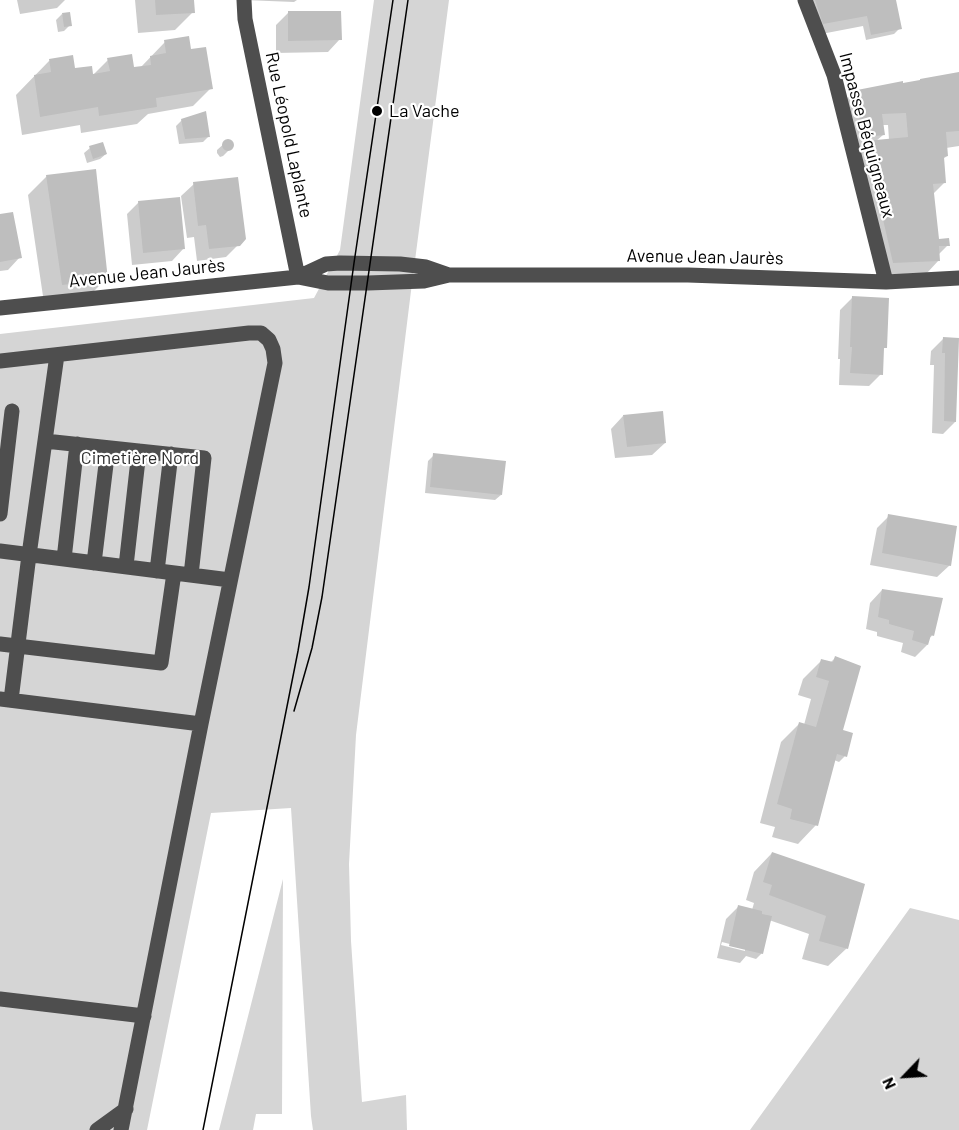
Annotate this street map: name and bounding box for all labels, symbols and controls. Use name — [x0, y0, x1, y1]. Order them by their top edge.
street label: Rue Léopold Laplante — [261, 50, 317, 220]
street label: Impasse Béquigneaux — [835, 50, 899, 220]
place label: La Vache — [389, 100, 459, 122]
marker: La Vache — [370, 104, 384, 118]
street label: Avenue Jean Jaurès — [626, 245, 784, 269]
street label: Avenue Jean Jaurès — [68, 254, 226, 292]
park label: Cimetière Nord — [81, 447, 199, 469]
north arrow — [875, 1046, 935, 1106]
text: N — [877, 1075, 899, 1093]

